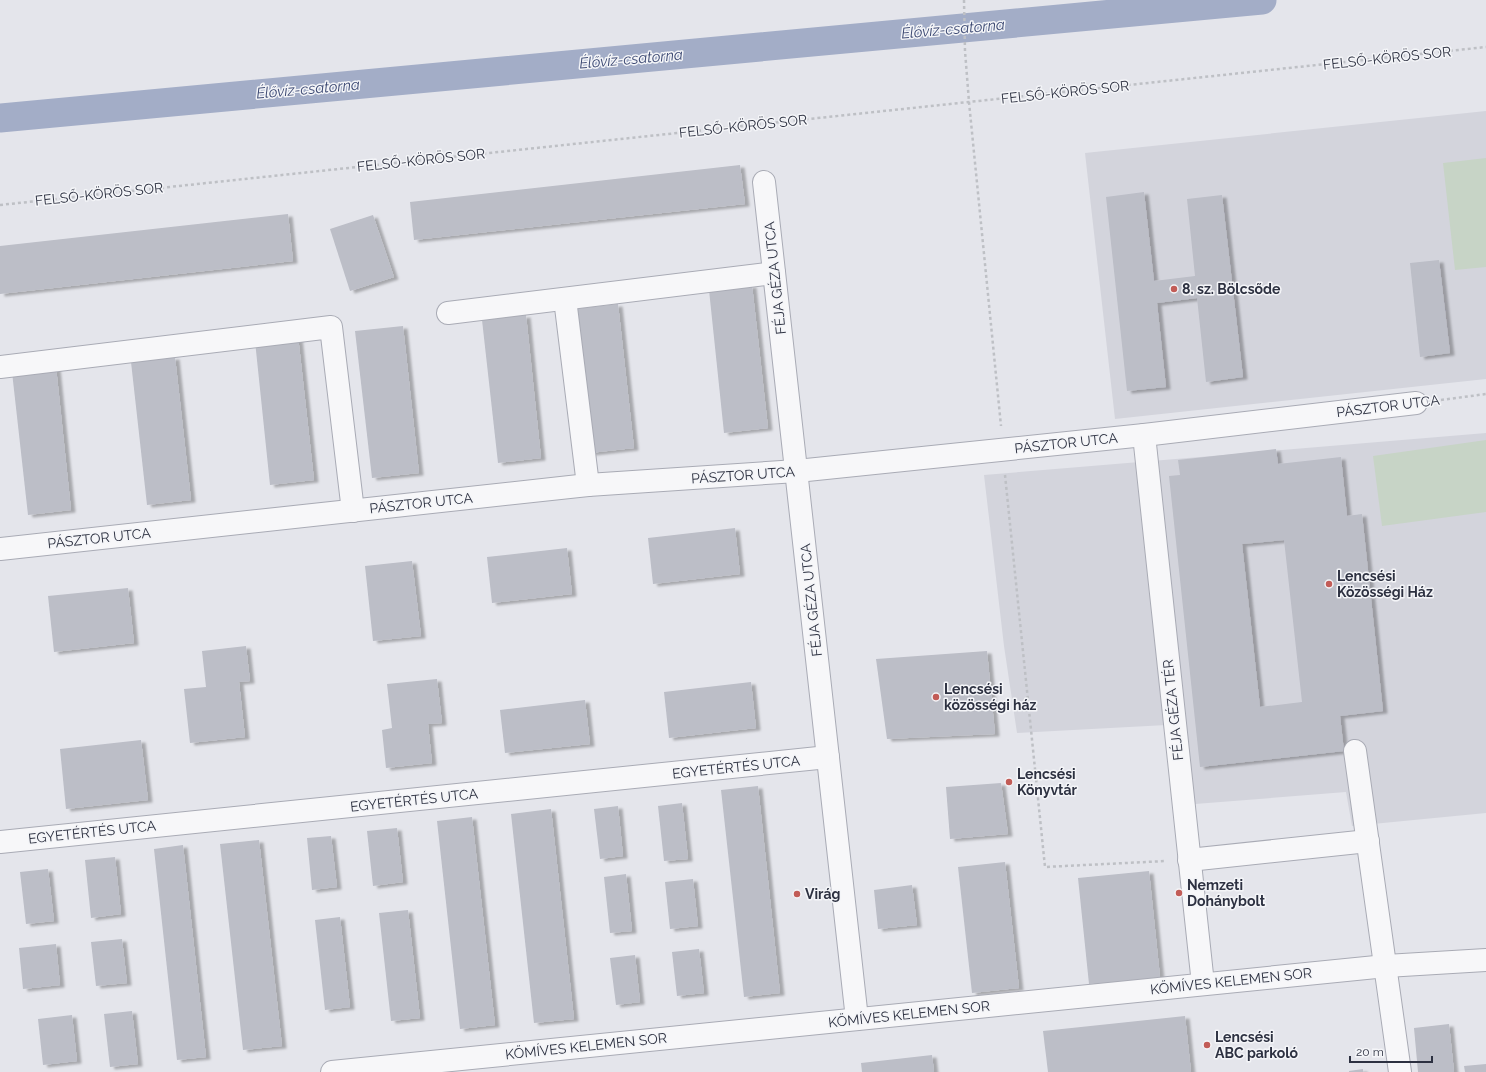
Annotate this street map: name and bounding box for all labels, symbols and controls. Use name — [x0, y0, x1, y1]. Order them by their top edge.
water label: Élővíz-csatorna — [900, 16, 1006, 42]
street label: FELSŐ-KÖRÖS SOR — [1322, 41, 1452, 73]
water label: Élővíz-csatorna — [578, 46, 684, 72]
street label: FELSŐ-KÖRÖS SOR — [1000, 75, 1130, 107]
water label: Élővíz-csatorna — [255, 76, 361, 102]
street label: FELSŐ-KÖRÖS SOR — [678, 109, 808, 141]
street label: FELSŐ-KÖRÖS SOR — [356, 143, 486, 175]
street label: FELSŐ-KÖRÖS SOR — [34, 177, 164, 209]
street label: FÉJA GÉZA UTCA — [760, 220, 789, 335]
place label: 8. sz. Bölcsőde — [1182, 281, 1281, 297]
marker: 8. sz. Bölcsőde — [1169, 284, 1179, 294]
street label: PÁSZTOR UTCA — [1335, 391, 1441, 420]
street label: PÁSZTOR UTCA — [1013, 429, 1119, 456]
street label: PÁSZTOR UTCA — [691, 462, 796, 487]
street label: PÁSZTOR UTCA — [368, 489, 474, 516]
street label: PÁSZTOR UTCA — [46, 524, 152, 551]
street label: FÉJA GÉZA UTCA — [796, 542, 825, 657]
place label: Lencsési Közösségi Ház — [1337, 568, 1433, 600]
marker: Lencsési Közösségi Ház — [1324, 579, 1334, 589]
street label: FÉJA GÉZA TÉR — [1159, 659, 1186, 761]
place label: Lencsési közösségi ház — [944, 681, 1037, 713]
marker: Lencsési közösségi ház — [931, 692, 941, 702]
street label: EGYETÉRTÉS UTCA — [671, 751, 801, 782]
place label: Lencsési Könyvtár — [1017, 766, 1078, 798]
marker: Lencsési Könyvtár — [1004, 777, 1014, 787]
street label: EGYETÉRTÉS UTCA — [349, 784, 479, 815]
street label: EGYETÉRTÉS UTCA — [27, 816, 157, 847]
place label: Nemzeti Dohánybolt — [1187, 877, 1266, 909]
place label: Virág — [805, 886, 840, 902]
marker: Nemzeti Dohánybolt — [1174, 888, 1184, 898]
marker: Virág — [792, 889, 802, 899]
street label: KŐMÍVES KELEMEN SOR — [1149, 964, 1313, 997]
street label: KŐMÍVES KELEMEN SOR — [827, 997, 991, 1030]
street label: KŐMÍVES KELEMEN SOR — [504, 1029, 668, 1062]
place label: Lencsési ABC parkoló — [1215, 1029, 1299, 1061]
scale bar — [1350, 1038, 1432, 1064]
marker: Lencsési ABC parkoló — [1202, 1040, 1212, 1050]
text: 20 m — [1356, 1045, 1384, 1059]

